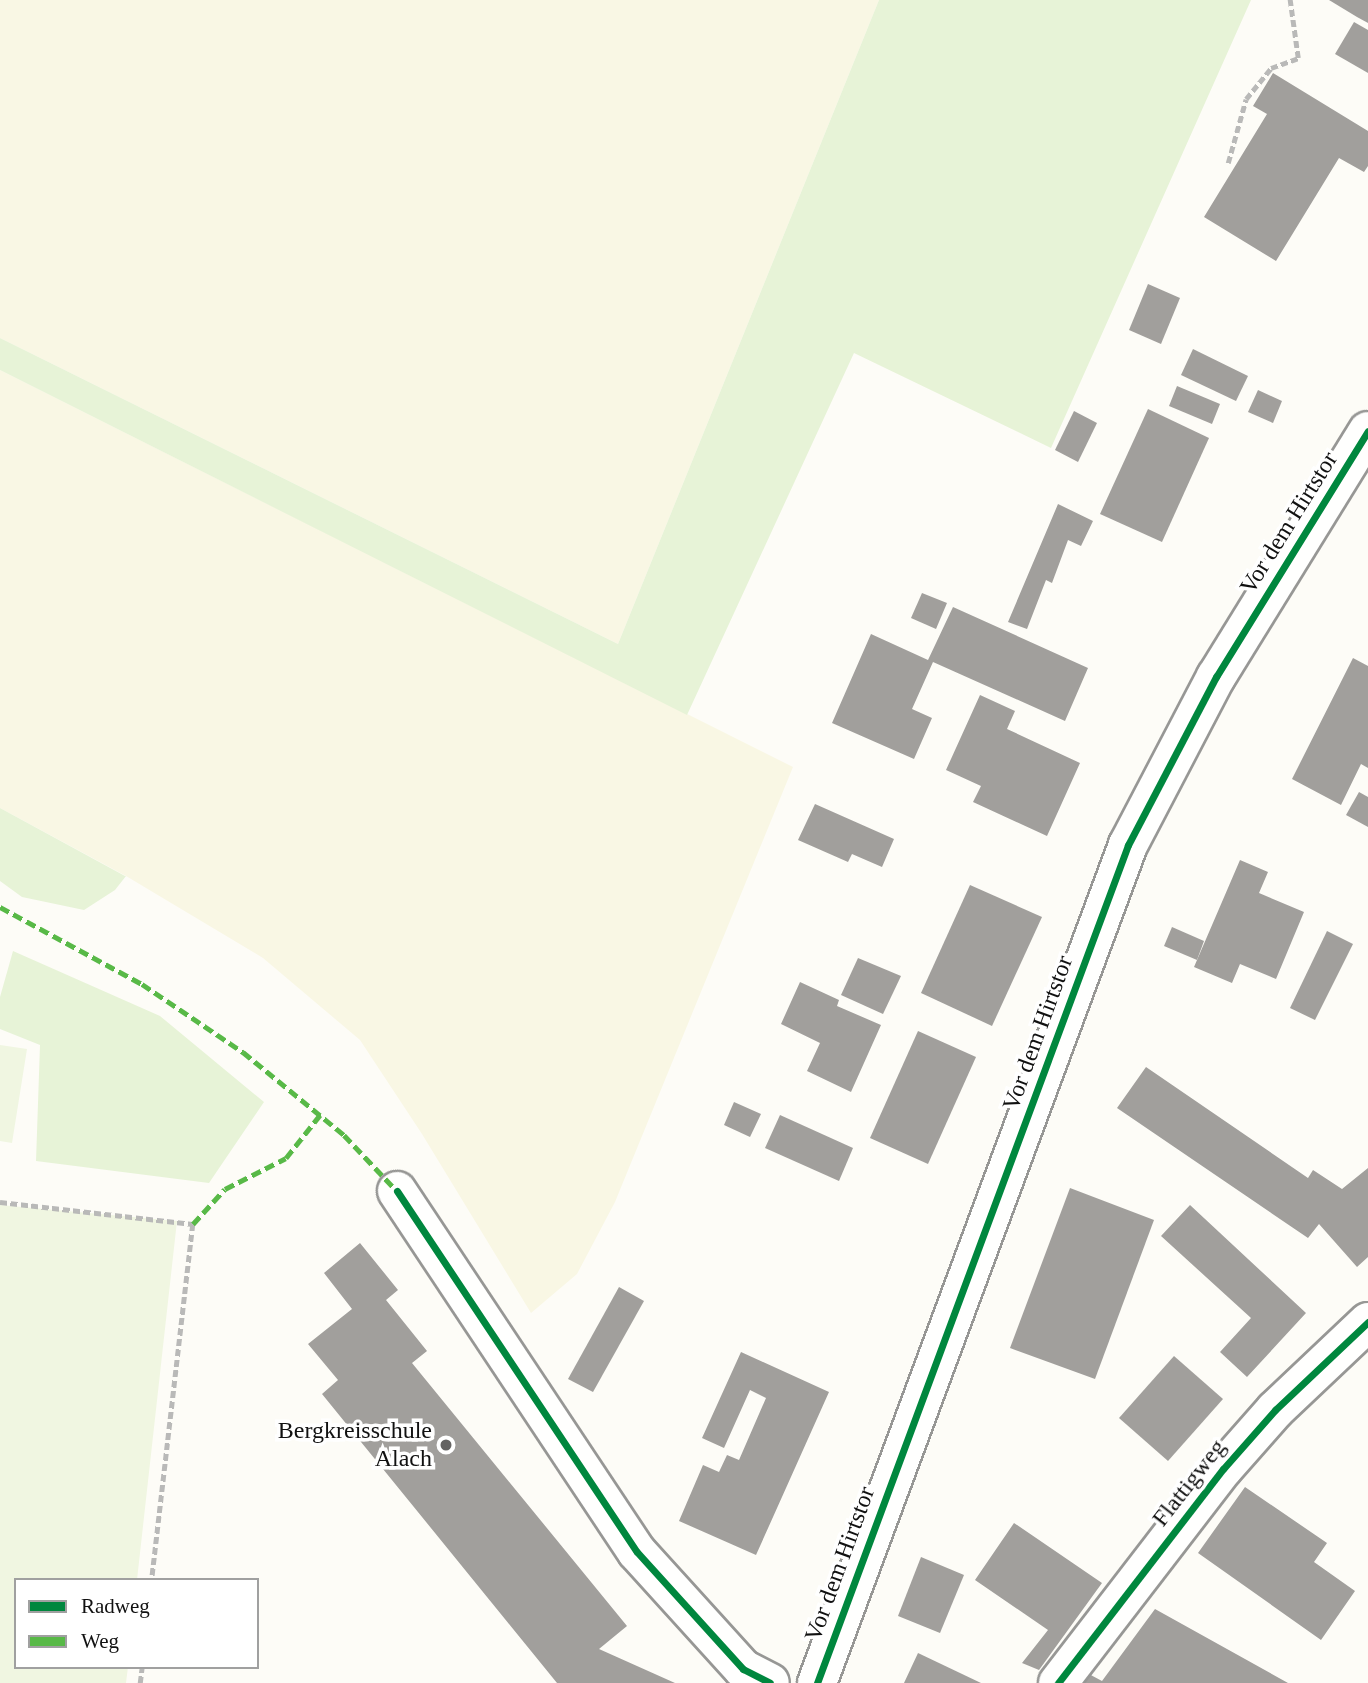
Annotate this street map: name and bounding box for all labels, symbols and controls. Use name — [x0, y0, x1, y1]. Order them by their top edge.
street label: Vor dem Hirtstor — [1234, 447, 1344, 599]
street label: Vor dem Hirtstor — [997, 952, 1079, 1114]
place label: Bergkreisschule Alach — [278, 1417, 432, 1473]
street label: Flattigweg — [1146, 1434, 1232, 1532]
marker: Bergkreisschule Alach — [438, 1437, 454, 1453]
street label: Vor dem Hirtstor — [799, 1483, 881, 1645]
legend — [14, 1578, 259, 1669]
text: Radweg — [81, 1594, 150, 1618]
text: Weg — [81, 1629, 119, 1653]

